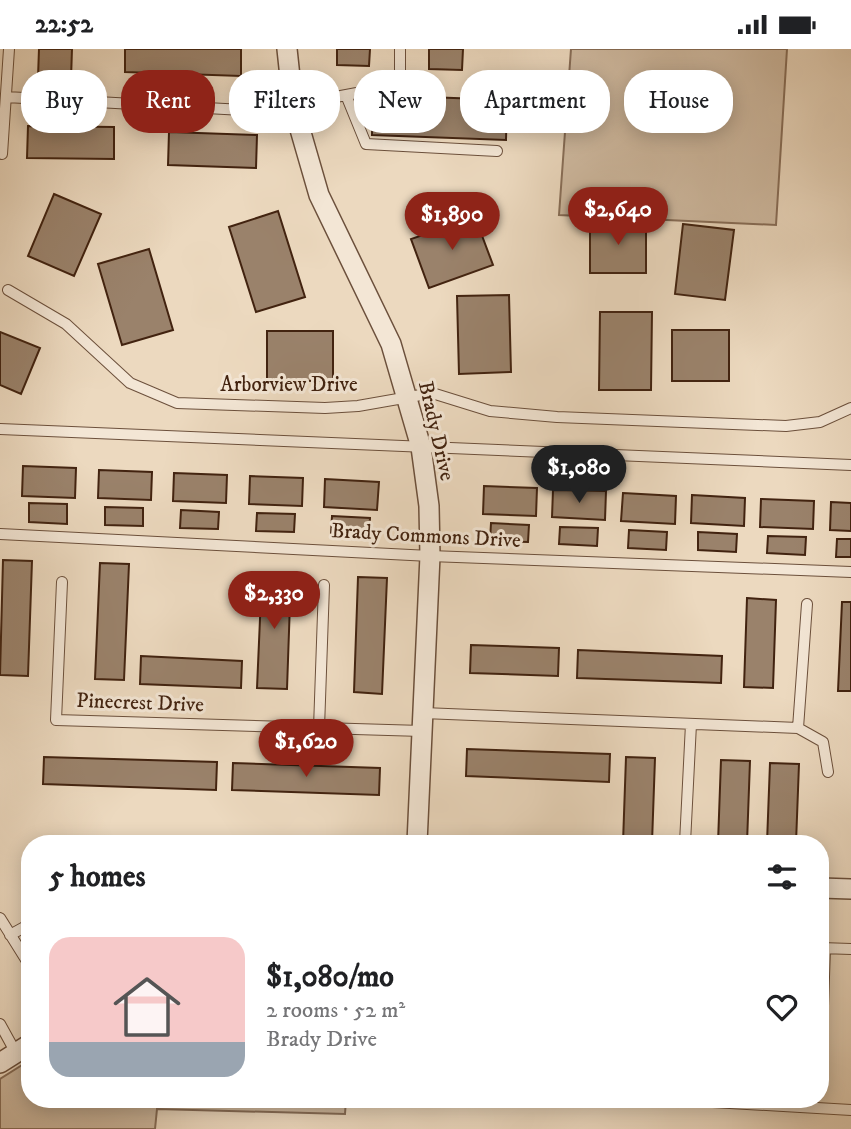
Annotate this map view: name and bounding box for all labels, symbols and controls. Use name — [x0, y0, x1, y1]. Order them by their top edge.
text: 22:52 — [35, 8, 93, 41]
chip: Buy — [21, 70, 107, 133]
chip: Rent — [121, 70, 215, 133]
chip: Filters — [229, 70, 340, 133]
chip: New — [354, 70, 446, 133]
chip: Apartment — [460, 70, 610, 133]
chip: House — [624, 70, 733, 133]
pin: $2,640 — [561, 187, 675, 247]
pin: $1,890 — [395, 193, 509, 252]
text: $2,640 — [584, 195, 652, 224]
text: $1,890 — [421, 200, 483, 229]
street label: Arborview Drive — [220, 372, 358, 398]
street label: Brady Drive — [412, 379, 460, 484]
pin: $1,080 — [522, 445, 636, 505]
text: $1,080 — [547, 453, 611, 482]
street label: Brady Commons Drive — [331, 518, 522, 554]
pin: $2,330 — [217, 571, 331, 631]
text: $2,330 — [244, 579, 304, 608]
street label: Pinecrest Drive — [76, 688, 205, 718]
pin: $1,620 — [249, 719, 363, 779]
text: $1,620 — [275, 727, 337, 756]
icon: filters — [763, 858, 801, 896]
text: 5 homes — [49, 859, 145, 896]
text: $1,080/mo — [266, 959, 394, 996]
icon: home — [105, 965, 189, 1049]
icon: heart — [763, 988, 801, 1026]
text: 2 rooms · 52 m² — [266, 996, 405, 1025]
text: Brady Drive — [266, 1025, 377, 1054]

